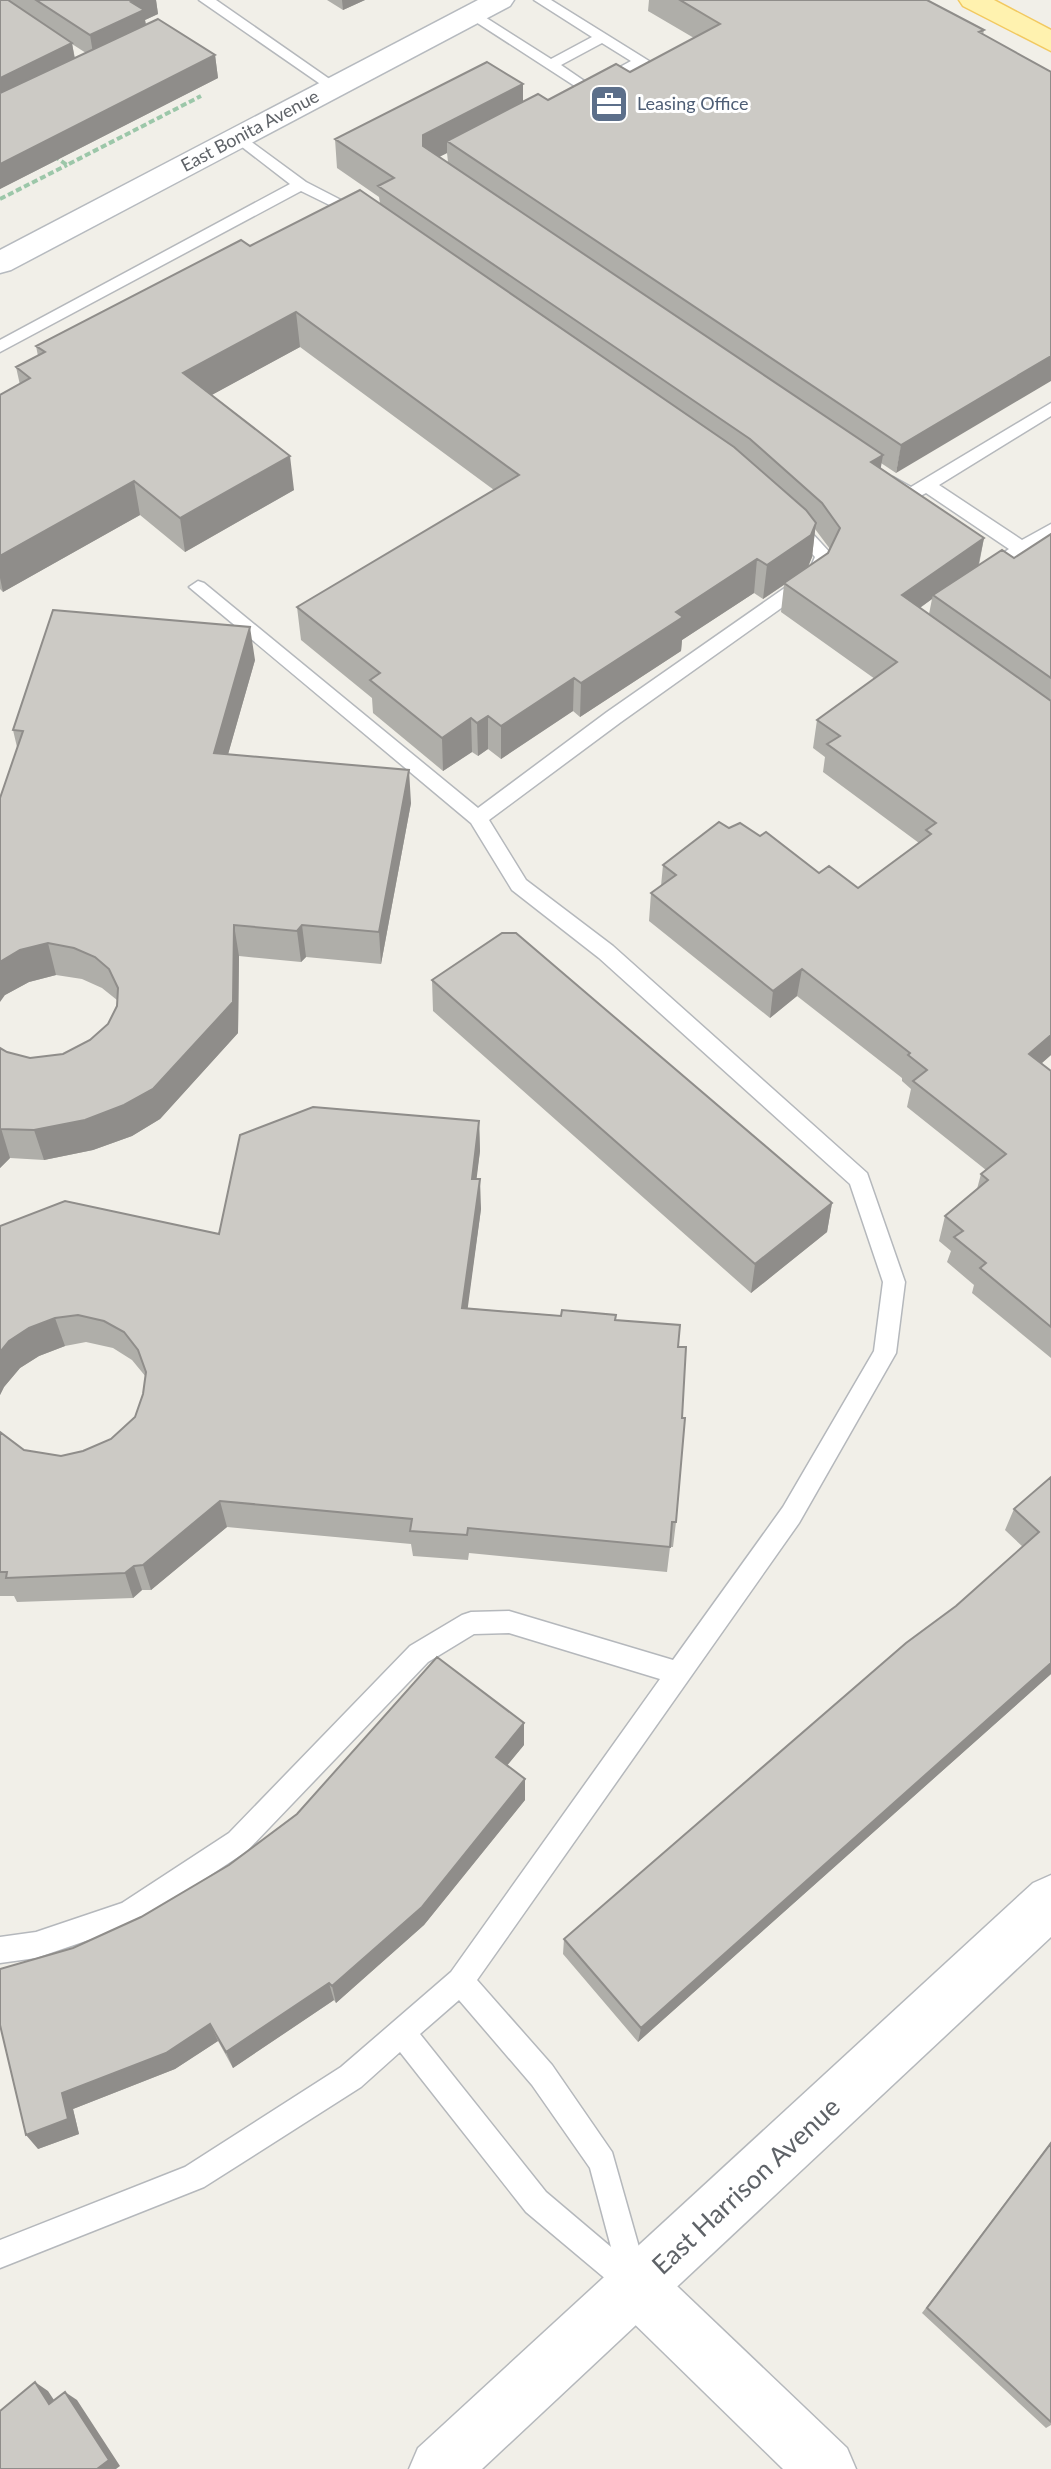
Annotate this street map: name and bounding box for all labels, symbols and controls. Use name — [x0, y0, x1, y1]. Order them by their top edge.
office icon: Leasing Office — [588, 83, 630, 125]
street label: East Bonita Avenue — [177, 84, 322, 176]
place label: Leasing Office — [637, 92, 748, 114]
street label: East Harrison Avenue — [645, 2090, 846, 2280]

